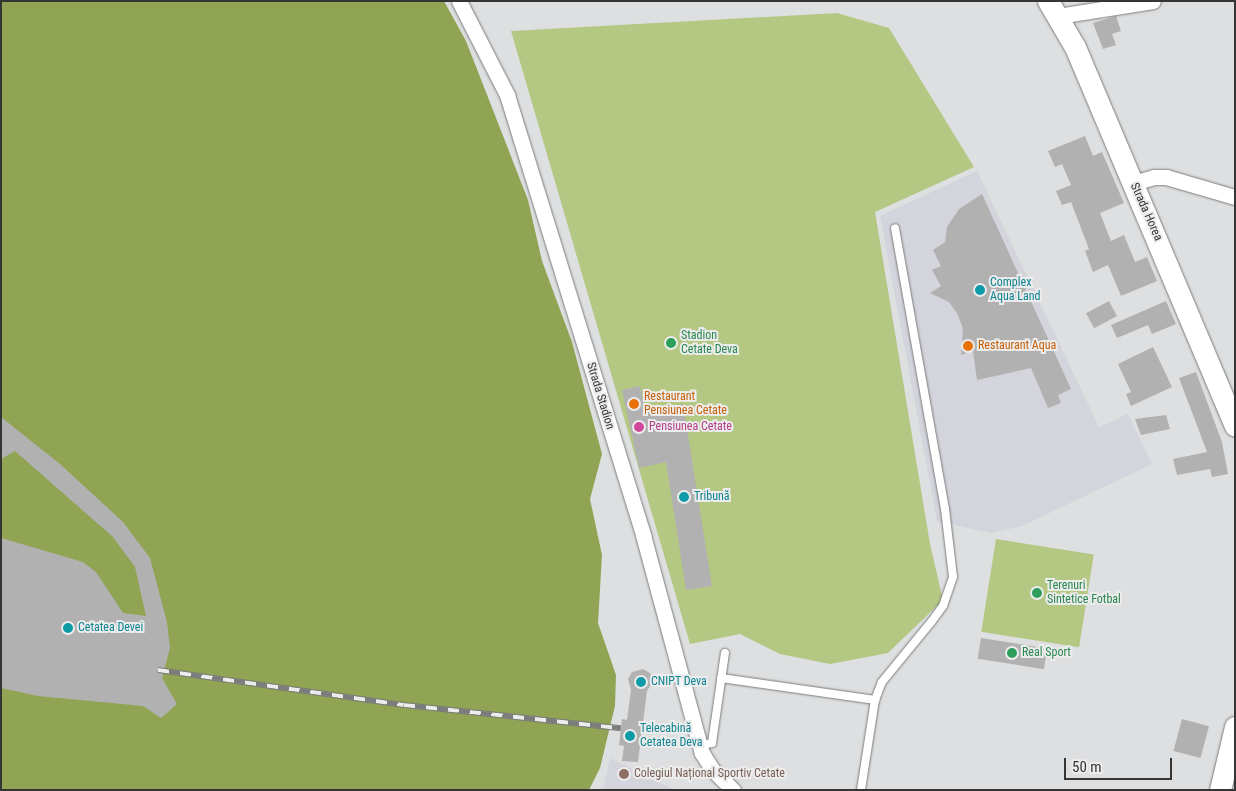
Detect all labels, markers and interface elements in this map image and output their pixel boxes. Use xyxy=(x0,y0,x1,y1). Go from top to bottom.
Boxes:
street label: Strada Horea xyxy=(1127,181,1165,243)
place label: Complex Aqua Land xyxy=(990,276,1040,304)
marker: Complex Aqua Land xyxy=(974,284,986,296)
place label: Stadion Cetate Deva xyxy=(681,329,738,357)
marker: Stadion Cetate Deva xyxy=(665,337,677,349)
place label: Restaurant Aqua xyxy=(978,339,1056,353)
marker: Restaurant Aqua xyxy=(962,340,974,352)
street label: Strada Stadion xyxy=(583,361,617,431)
place label: Restaurant Pensiunea Cetate xyxy=(644,390,727,418)
marker: Restaurant Pensiunea Cetate xyxy=(628,398,640,410)
place label: Pensiunea Cetate xyxy=(649,420,732,434)
marker: Pensiunea Cetate xyxy=(633,421,645,433)
place label: Tribună xyxy=(694,490,729,504)
marker: Tribună xyxy=(678,491,690,503)
place label: Terenuri Sintetice Fotbal xyxy=(1047,579,1121,607)
marker: Terenuri Sintetice Fotbal xyxy=(1031,587,1043,599)
place label: Cetatea Devei xyxy=(78,621,143,635)
marker: Cetatea Devei xyxy=(62,622,74,634)
place label: Real Sport xyxy=(1022,646,1071,660)
marker: Real Sport xyxy=(1006,647,1018,659)
place label: CNIPT Deva xyxy=(651,675,707,689)
marker: CNIPT Deva xyxy=(635,676,647,688)
place label: Telecabină Cetatea Deva xyxy=(640,722,703,750)
marker: Telecabină Cetatea Deva xyxy=(624,730,636,742)
scale bar xyxy=(1066,748,1174,780)
text: 50 m xyxy=(1072,758,1102,776)
place label: Colegiul Național Sportiv Cetate xyxy=(634,767,785,781)
marker: Colegiul Național Sportiv Cetate xyxy=(618,768,630,780)

